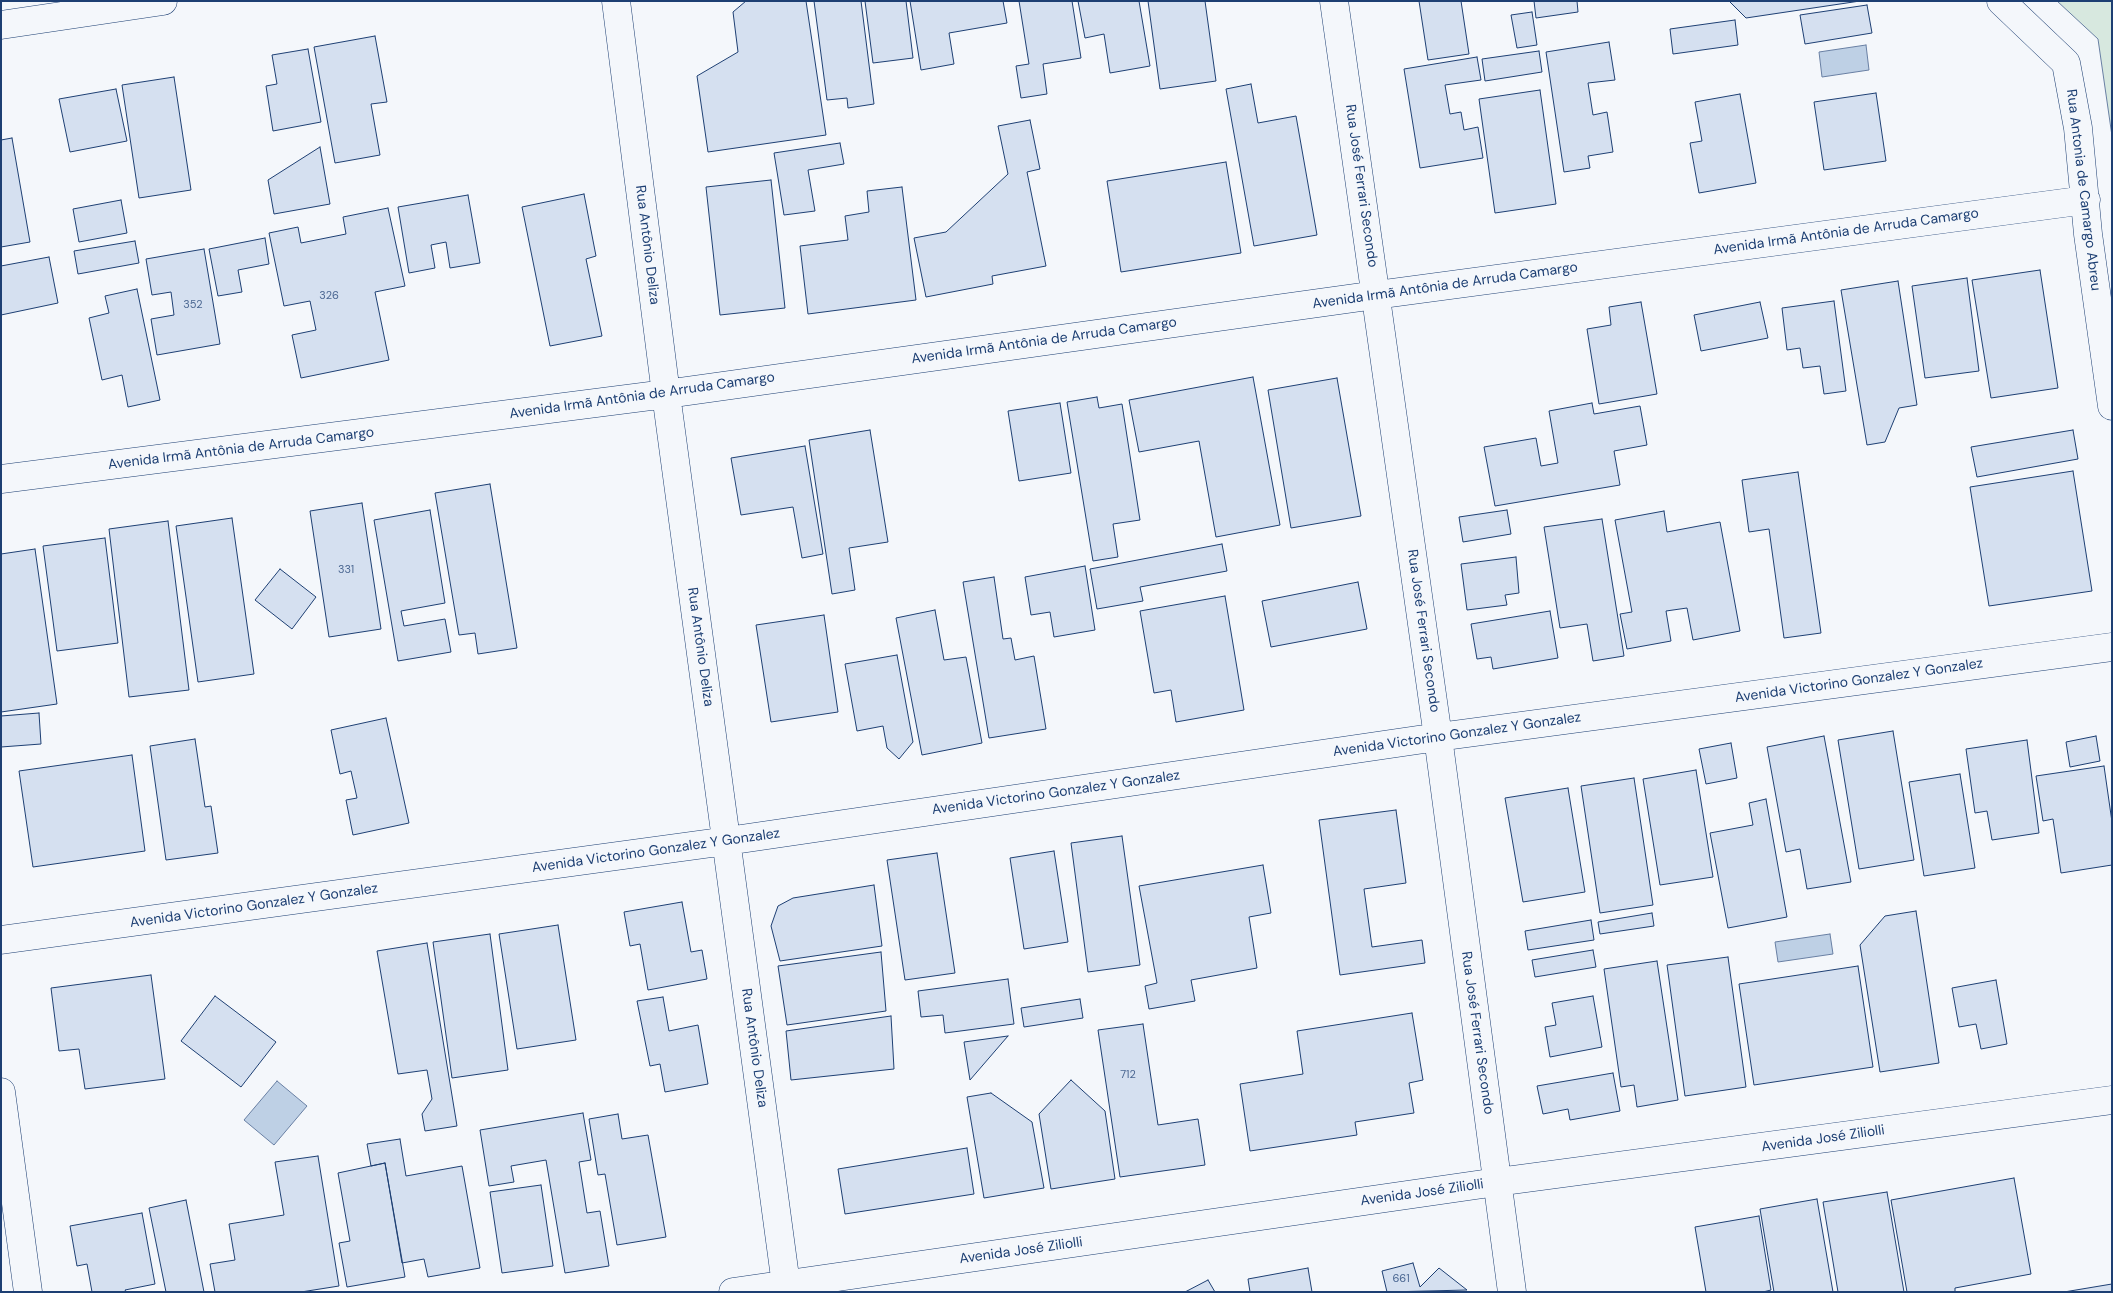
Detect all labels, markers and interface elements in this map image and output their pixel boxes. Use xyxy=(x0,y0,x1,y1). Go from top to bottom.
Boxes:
street label: Rua Antonia de Camargo Abreu xyxy=(2062,88,2104,292)
street label: Rua José Ferrari Secondo xyxy=(1341,103,1381,269)
street label: Rua Antônio Deliza xyxy=(631,184,663,306)
street label: Avenida Irmã Antônia de Arruda Camargo xyxy=(1712,205,1980,259)
street label: Avenida Irmã Antônia de Arruda Camargo xyxy=(1311,259,1579,313)
house number: 326 xyxy=(319,289,339,303)
house number: 352 xyxy=(183,298,203,312)
street label: Avenida Irmã Antônia de Arruda Camargo xyxy=(910,314,1178,368)
street label: Avenida Irmã Antônia de Arruda Camargo xyxy=(508,369,776,423)
street label: Avenida Irmã Antônia de Arruda Camargo xyxy=(107,424,375,474)
street label: Rua José Ferrari Secondo xyxy=(1403,548,1443,714)
house number: 331 xyxy=(338,563,354,577)
street label: Rua Antônio Deliza xyxy=(683,586,717,708)
street label: Avenida Victorino Gonzalez Y Gonzalez xyxy=(1734,655,1984,707)
street label: Avenida Victorino Gonzalez Y Gonzalez xyxy=(1332,709,1582,761)
street label: Avenida Victorino Gonzalez Y Gonzalez xyxy=(931,767,1181,819)
street label: Avenida Victorino Gonzalez Y Gonzalez xyxy=(531,825,781,877)
street label: Avenida Victorino Gonzalez Y Gonzalez xyxy=(129,880,379,932)
street label: Rua José Ferrari Secondo xyxy=(1457,950,1497,1116)
street label: Rua Antônio Deliza xyxy=(737,987,771,1109)
house number: 712 xyxy=(1120,1068,1136,1082)
street label: Avenida José Ziliolli xyxy=(1760,1122,1886,1156)
street label: Avenida José Ziliolli xyxy=(1359,1176,1485,1210)
street label: Avenida José Ziliolli xyxy=(958,1234,1084,1268)
house number: 661 xyxy=(1392,1272,1410,1286)

